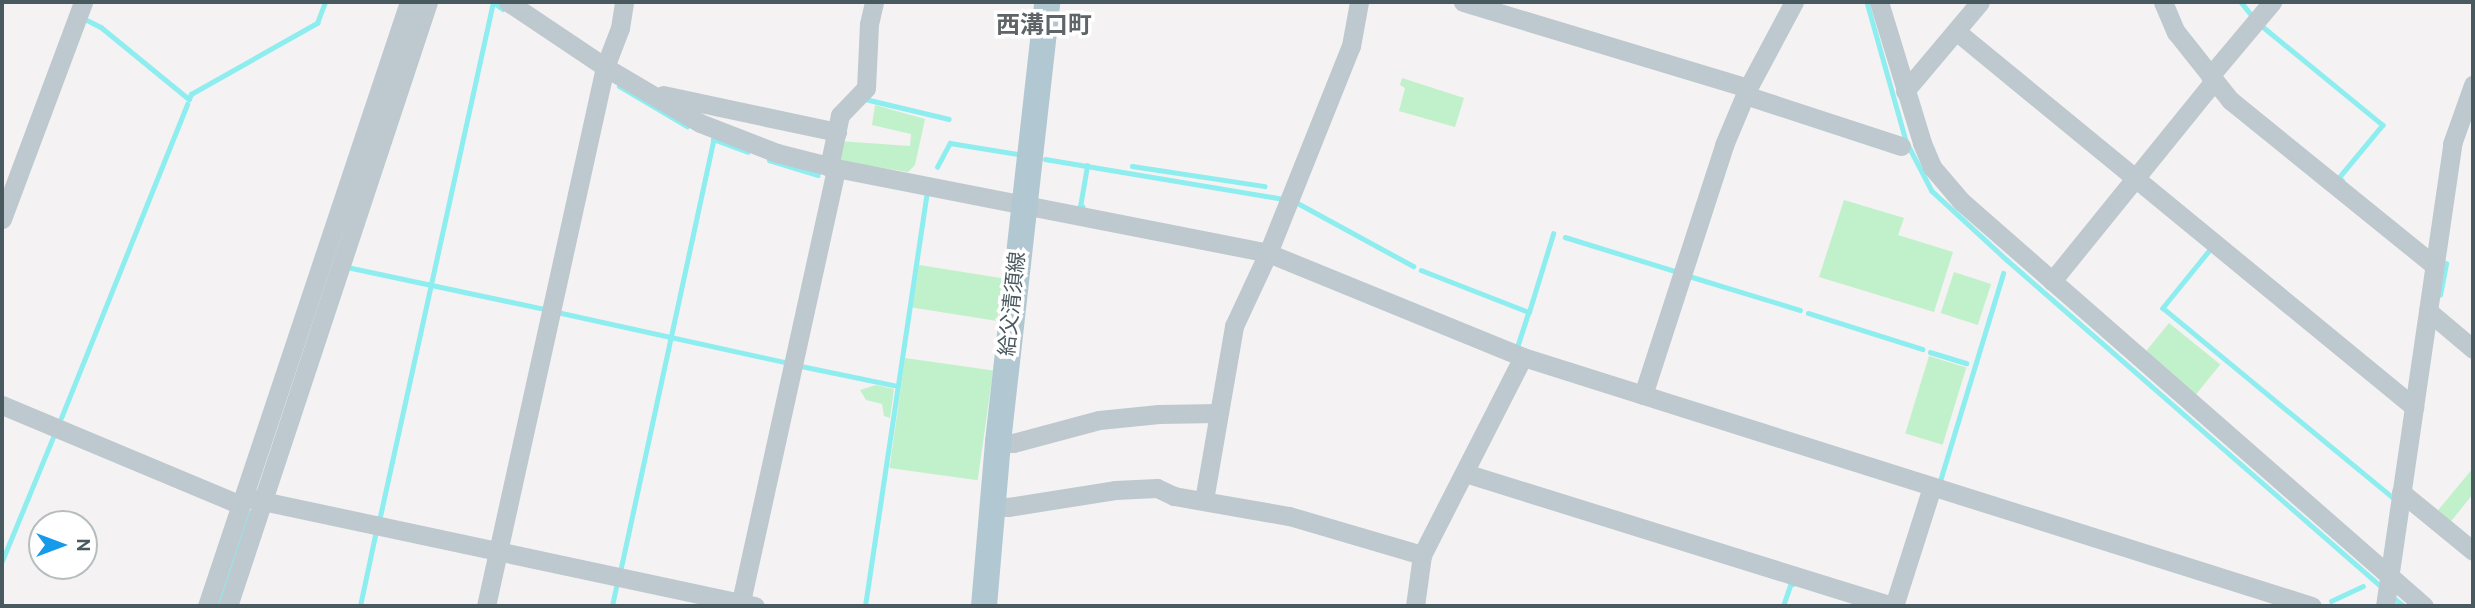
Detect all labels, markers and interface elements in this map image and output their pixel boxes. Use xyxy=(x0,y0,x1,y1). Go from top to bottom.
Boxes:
district label: 西溝口町 xyxy=(996,14,1092,42)
street label: 給父清須線 xyxy=(996,250,1032,358)
north arrow xyxy=(28,510,98,580)
text: N xyxy=(70,538,94,552)

